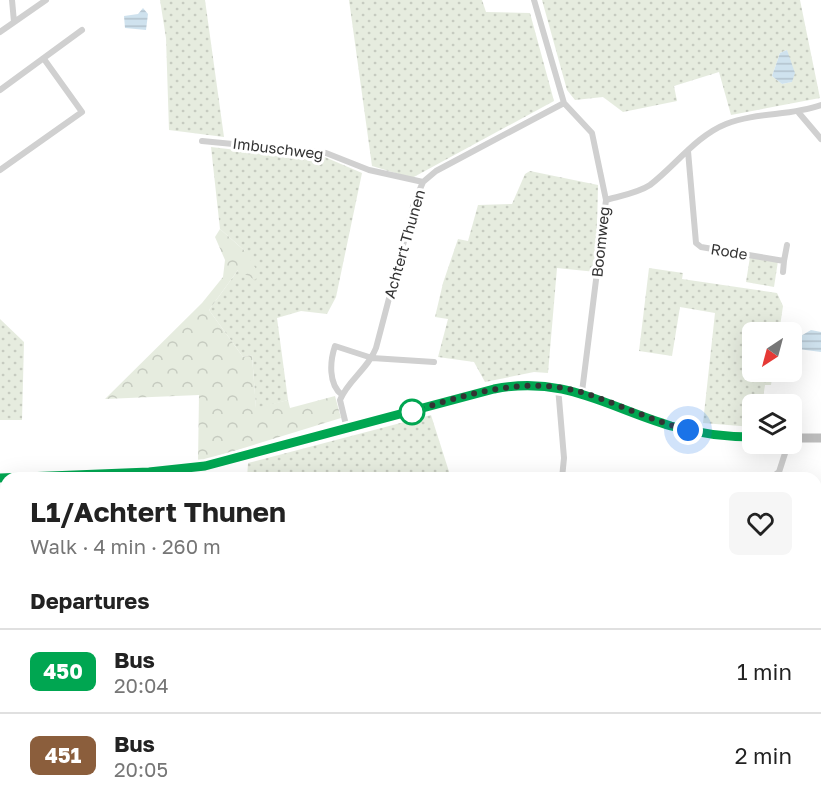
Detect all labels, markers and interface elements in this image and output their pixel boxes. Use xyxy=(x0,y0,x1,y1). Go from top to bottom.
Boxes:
street label: Imbuschweg xyxy=(232,134,325,163)
street label: Achtert Thunen xyxy=(380,187,428,300)
street label: Boomweg xyxy=(587,206,613,278)
street label: Rode xyxy=(709,239,749,263)
north arrow xyxy=(742,322,802,382)
map controls xyxy=(742,322,802,454)
button: layers xyxy=(742,394,802,454)
unlabelled marker xyxy=(399,399,425,425)
your location xyxy=(673,415,703,445)
button: heart xyxy=(729,492,792,555)
text: L1/Achtert Thunen xyxy=(30,495,286,528)
text: Walk · 4 min · 260 m xyxy=(30,534,221,558)
text: Departures xyxy=(30,587,149,614)
text: Bus xyxy=(114,646,155,673)
text: 450 xyxy=(43,658,83,684)
text: 1 min xyxy=(737,658,792,685)
text: 20:04 xyxy=(114,673,169,697)
text: Bus xyxy=(114,730,155,757)
text: 451 xyxy=(45,742,81,768)
text: 2 min xyxy=(735,742,792,769)
text: 20:05 xyxy=(114,757,168,781)

